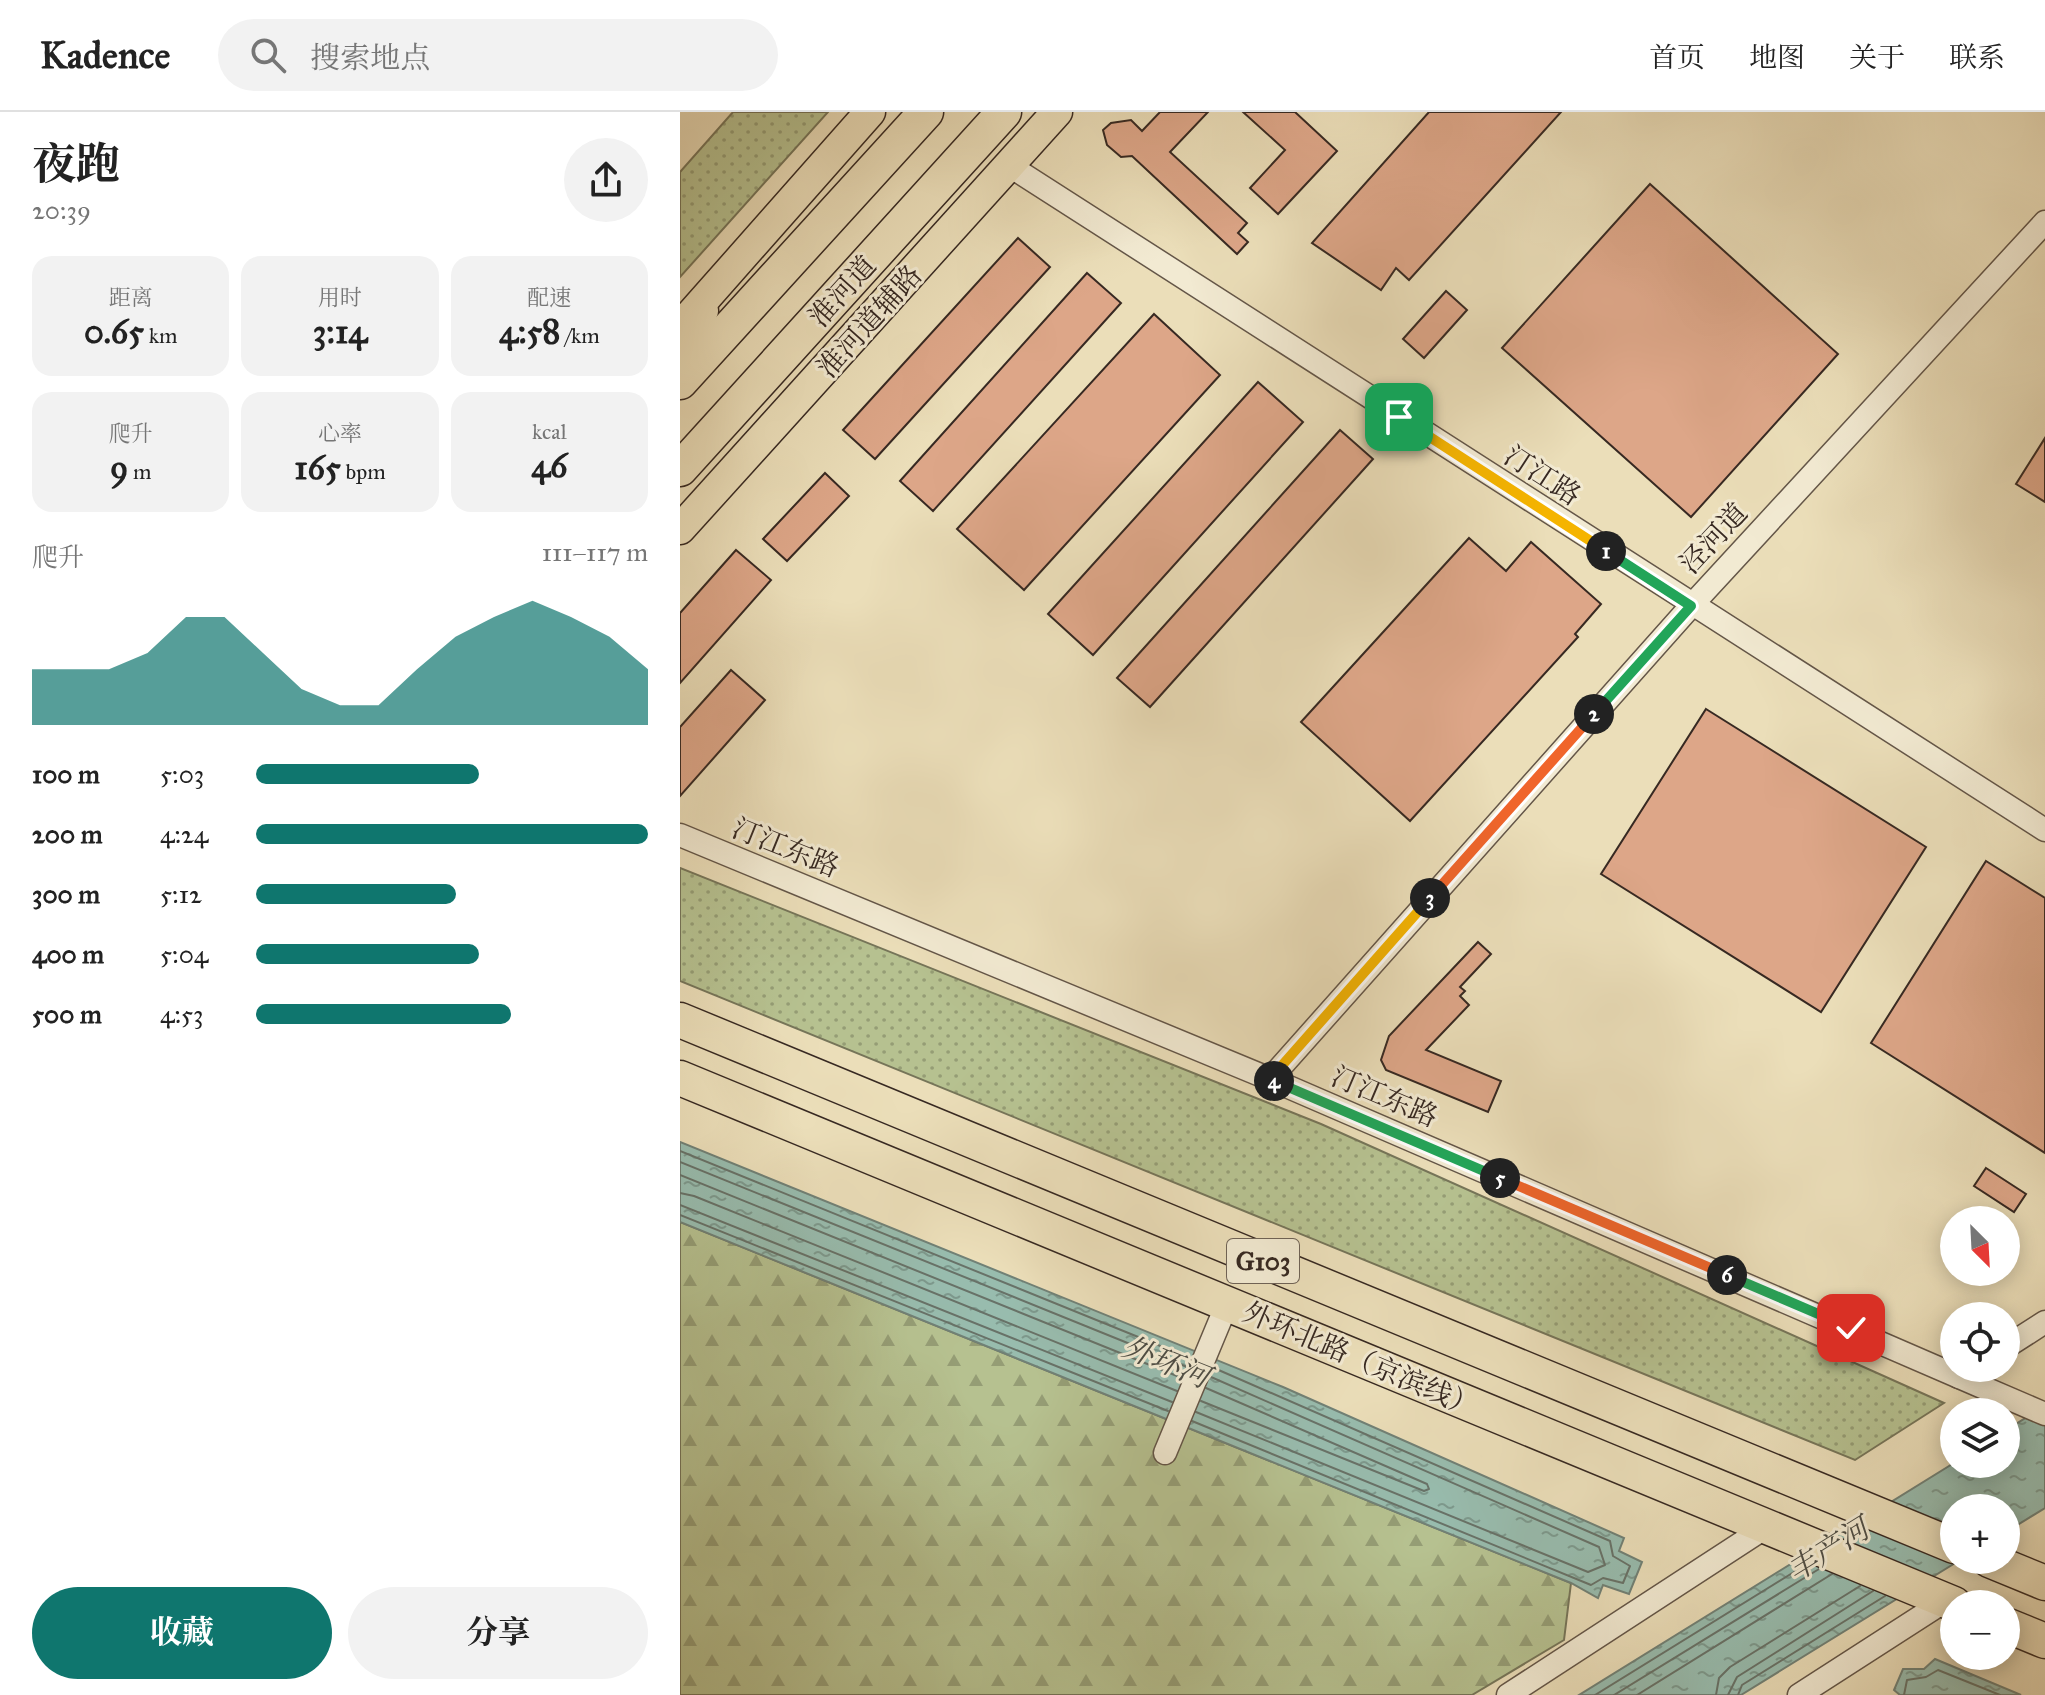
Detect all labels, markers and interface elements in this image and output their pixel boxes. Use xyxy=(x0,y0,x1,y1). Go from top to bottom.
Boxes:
search box xyxy=(218,19,778,91)
text: Kadence xyxy=(40,32,170,78)
icon: search xyxy=(246,33,290,77)
text: 搜索地点 xyxy=(310,40,430,76)
text: 首页 xyxy=(1649,40,1705,75)
text: 地图 xyxy=(1749,40,1805,75)
text: 关于 xyxy=(1849,40,1905,75)
text: 联系 xyxy=(1949,40,2005,75)
text: 夜跑 xyxy=(32,137,120,191)
button: share xyxy=(564,138,648,222)
text: 20:39 xyxy=(32,194,91,226)
street label: 淮河道 xyxy=(801,248,883,334)
street label: 淮河道辅路 xyxy=(810,258,929,385)
text: 距离 xyxy=(109,284,153,311)
text: 用时 xyxy=(318,284,362,311)
text: 配速 xyxy=(527,284,571,311)
text: 0.65 xyxy=(84,311,144,352)
text: 3:14 xyxy=(313,311,367,352)
text: 4:58 xyxy=(499,311,560,352)
text: km xyxy=(144,322,177,349)
text: /km xyxy=(560,322,600,349)
pin xyxy=(1365,383,1433,451)
icon: arrive xyxy=(1377,395,1421,439)
text: kcal xyxy=(532,418,567,445)
text: 爬升 xyxy=(109,420,153,447)
text: 心率 xyxy=(318,420,362,447)
street label: 汀江路 xyxy=(1498,438,1587,513)
text: 46 xyxy=(531,445,568,486)
text: 9 xyxy=(110,447,128,488)
text: 165 xyxy=(294,447,341,488)
text: m xyxy=(128,458,151,485)
text: bpm xyxy=(341,458,386,485)
street label: 泾河道 xyxy=(1672,496,1755,581)
pin: 1 xyxy=(1586,531,1626,571)
text: 111–117 m xyxy=(542,536,648,568)
text: 1 xyxy=(1602,537,1610,564)
text: 爬升 xyxy=(32,541,84,573)
pin: 2 xyxy=(1574,694,1614,734)
text: 2 xyxy=(1589,700,1599,727)
text: 100 m xyxy=(32,758,100,790)
text: 5:03 xyxy=(160,758,204,790)
street label: 汀江东路 xyxy=(727,810,844,885)
text: 200 m xyxy=(32,818,103,850)
text: 4:24 xyxy=(160,818,208,850)
text: 300 m xyxy=(32,878,100,910)
text: 5:12 xyxy=(160,878,202,910)
pin: 3 xyxy=(1410,878,1450,918)
text: 3 xyxy=(1426,884,1434,911)
text: 400 m xyxy=(32,938,104,970)
text: 5:04 xyxy=(160,938,208,970)
text: 500 m xyxy=(32,998,102,1030)
text: 4:53 xyxy=(160,998,204,1030)
street label: 汀江东路 xyxy=(1326,1058,1443,1134)
pin: 4 xyxy=(1254,1061,1294,1101)
text: 4 xyxy=(1268,1067,1280,1094)
pin: 5 xyxy=(1480,1158,1520,1198)
text: 5 xyxy=(1495,1164,1505,1191)
north arrow xyxy=(1940,1206,2020,1286)
map controls xyxy=(1940,1206,2020,1670)
road number: G103 xyxy=(1227,1239,1299,1283)
pin: 6 xyxy=(1707,1255,1747,1295)
text: 6 xyxy=(1721,1261,1733,1288)
street label: 外环北路（京滨线） xyxy=(1238,1294,1484,1425)
pin xyxy=(1817,1294,1885,1362)
button: locate xyxy=(1940,1302,2020,1382)
icon: check xyxy=(1829,1306,1873,1350)
water label: 外环河 xyxy=(1118,1328,1219,1397)
button: layers xyxy=(1940,1398,2020,1478)
button: + xyxy=(1940,1494,2020,1574)
water label: 丰产河 xyxy=(1780,1508,1880,1589)
button: 收藏 xyxy=(32,1587,332,1679)
button: 分享 xyxy=(348,1587,648,1679)
button: − xyxy=(1940,1590,2020,1670)

